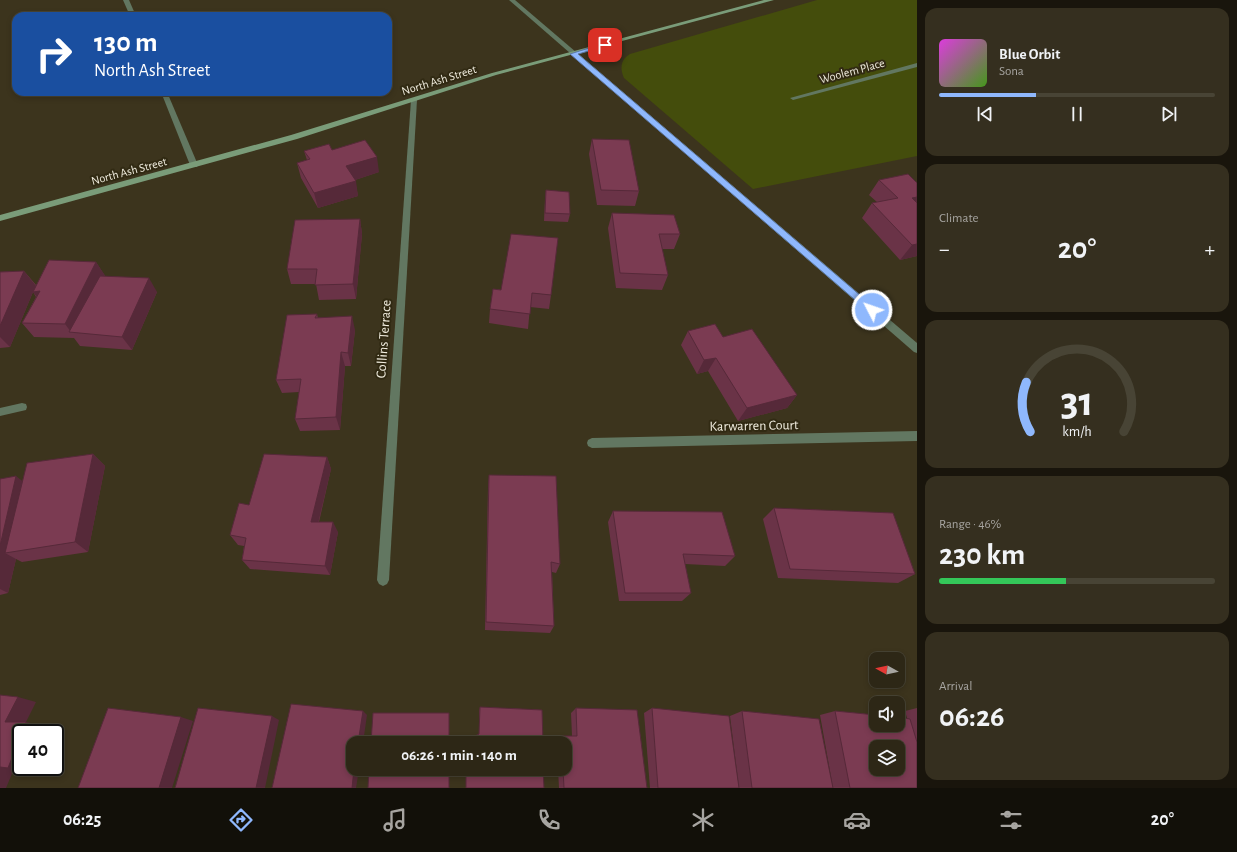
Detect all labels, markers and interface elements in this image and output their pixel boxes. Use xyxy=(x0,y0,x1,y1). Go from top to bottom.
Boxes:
icon: right xyxy=(28,28,80,80)
pin xyxy=(588,28,622,62)
text: 130 m xyxy=(94,29,158,57)
icon: arrive xyxy=(594,34,616,56)
text: Blue Orbit xyxy=(999,47,1060,62)
street label: Woolem Place xyxy=(818,57,886,85)
text: North Ash Street xyxy=(94,62,210,80)
street label: North Ash Street xyxy=(400,63,478,97)
text: Sona xyxy=(999,65,1024,78)
icon: previous xyxy=(974,103,996,125)
icon: pause xyxy=(1066,103,1088,125)
icon: next xyxy=(1158,103,1180,125)
street label: North Ash Street xyxy=(90,155,168,187)
text: Climate xyxy=(939,212,978,225)
text: 20° xyxy=(1058,234,1096,264)
text: − xyxy=(939,238,950,260)
text: + xyxy=(1204,238,1215,260)
position arrow xyxy=(851,289,893,331)
street label: Collins Terrace xyxy=(374,299,394,379)
text: 31 xyxy=(1061,382,1093,423)
street label: Karwarren Court xyxy=(709,418,799,434)
text: km/h xyxy=(1062,425,1092,439)
text: Range · 46% xyxy=(939,518,1001,531)
text: 230 km xyxy=(939,540,1025,570)
north arrow xyxy=(869,652,905,688)
map controls xyxy=(869,652,905,776)
text: Arrival xyxy=(939,680,972,693)
button: sound xyxy=(869,696,905,732)
text: 06:26 xyxy=(939,702,1005,732)
speed limit sign: 40 xyxy=(12,724,64,776)
button: layers xyxy=(869,740,905,776)
text: 06:26 · 1 min · 140 m xyxy=(401,748,517,763)
icon: directions xyxy=(227,806,255,834)
icon: music xyxy=(381,806,409,834)
icon: phone xyxy=(535,806,563,834)
icon: climate xyxy=(689,806,717,834)
icon: car xyxy=(843,806,871,834)
icon: filters xyxy=(997,806,1025,834)
text: 06:25 xyxy=(63,811,101,829)
text: 20° xyxy=(1151,811,1174,829)

